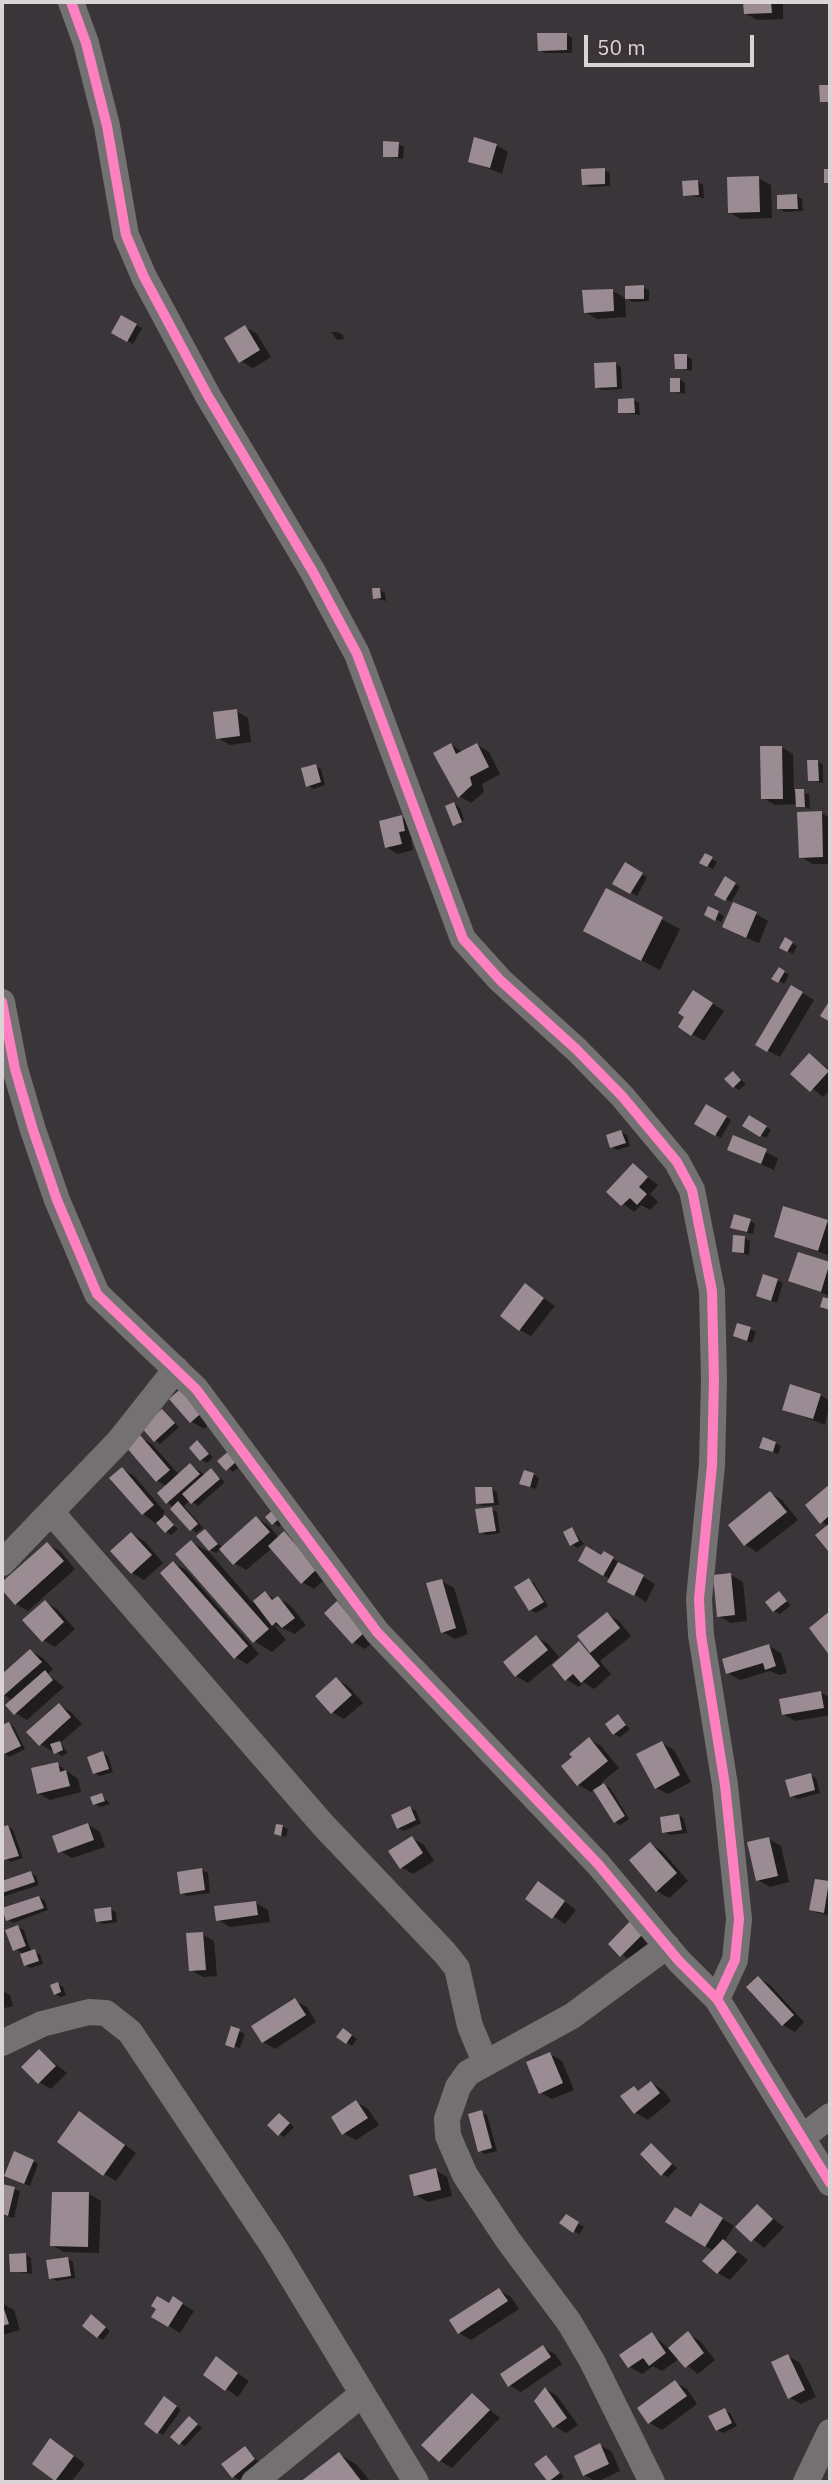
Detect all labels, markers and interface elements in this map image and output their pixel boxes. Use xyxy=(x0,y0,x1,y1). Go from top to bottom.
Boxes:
scale bar xyxy=(587,21,757,65)
text: 50 m xyxy=(597,33,646,61)

